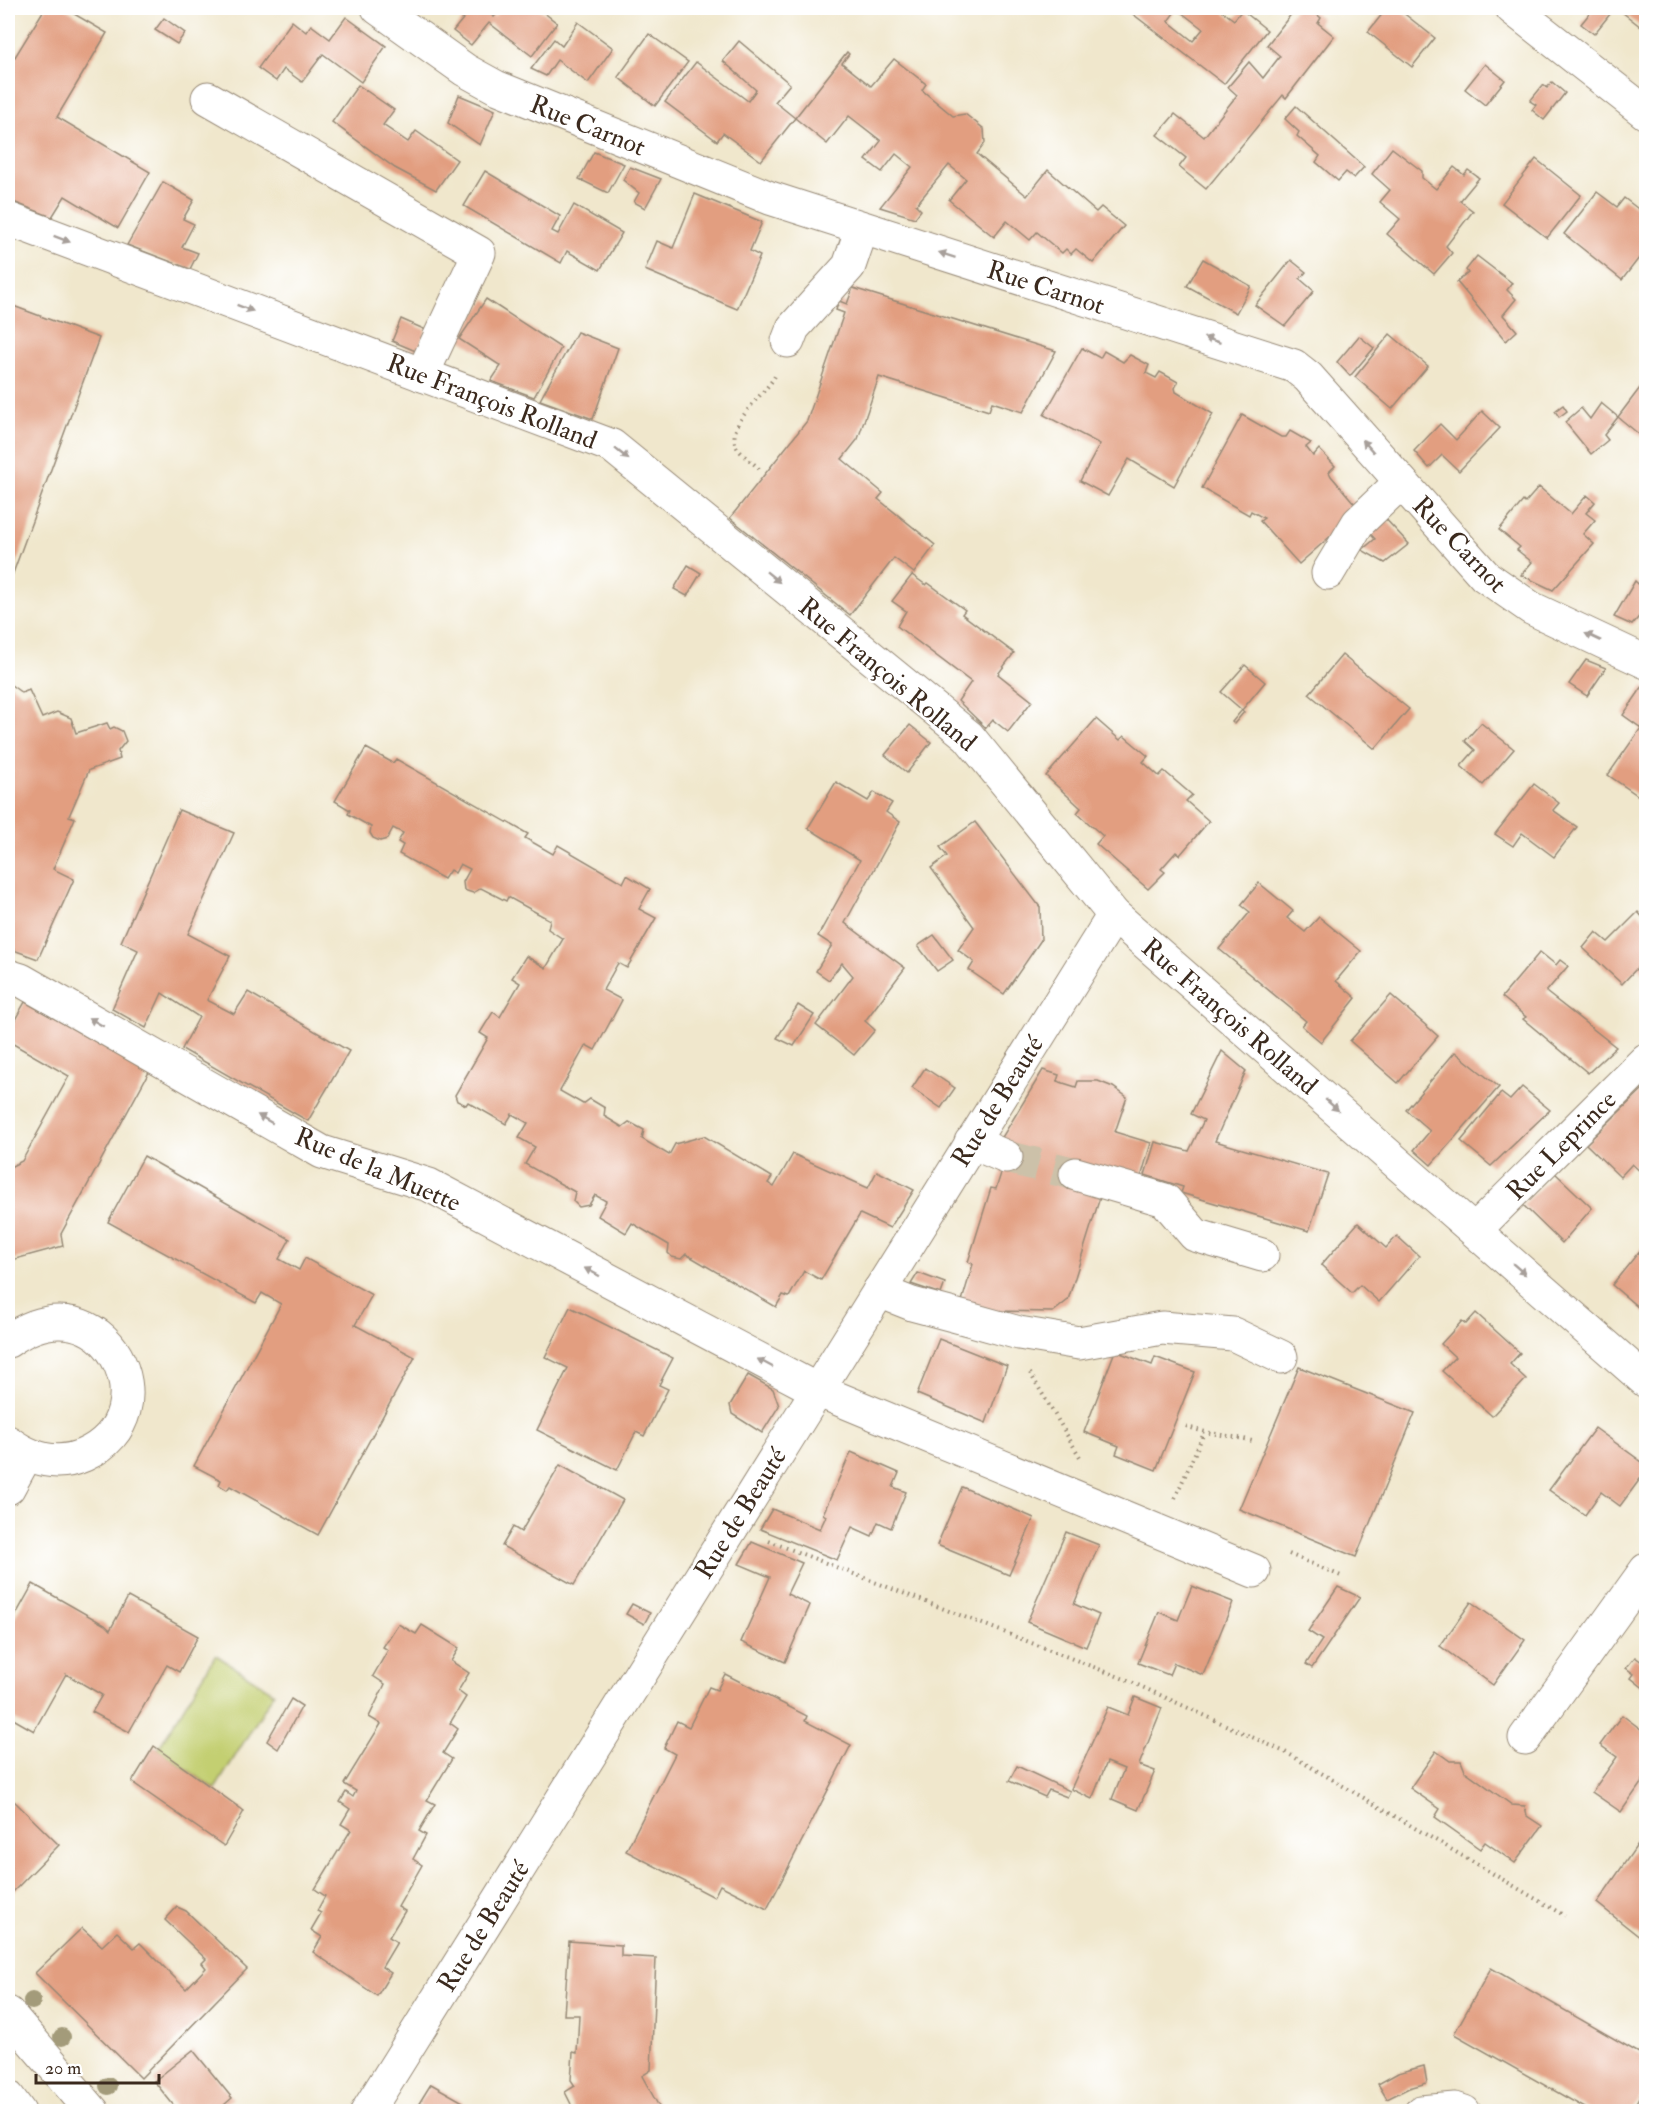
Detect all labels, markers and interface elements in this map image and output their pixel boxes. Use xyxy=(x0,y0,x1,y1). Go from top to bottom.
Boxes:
street label: Rue Carnot xyxy=(525,88,650,164)
one-way arrow xyxy=(53,235,71,245)
one-way arrow xyxy=(938,250,956,259)
street label: Rue Carnot xyxy=(983,254,1109,322)
one-way arrow xyxy=(236,304,254,314)
one-way arrow xyxy=(1203,335,1221,344)
street label: Rue François Rolland xyxy=(382,347,601,457)
one-way arrow xyxy=(1362,439,1375,454)
one-way arrow xyxy=(614,447,629,460)
street label: Rue Carnot xyxy=(1405,490,1513,600)
one-way arrow xyxy=(765,571,781,584)
street label: Rue François Rolland xyxy=(792,591,983,759)
one-way arrow xyxy=(1585,633,1602,642)
street label: Rue François Rolland xyxy=(1135,932,1324,1102)
one-way arrow xyxy=(87,1017,104,1027)
street label: Rue de Beauté xyxy=(945,1030,1051,1173)
street label: Rue Leprince xyxy=(1500,1084,1624,1208)
one-way arrow xyxy=(1324,1098,1339,1111)
one-way arrow xyxy=(256,1114,273,1124)
street label: Rue de la Muette xyxy=(290,1121,465,1219)
one-way arrow xyxy=(1512,1262,1527,1276)
one-way arrow xyxy=(584,1267,601,1277)
one-way arrow xyxy=(756,1358,773,1368)
street label: Rue de Beauté xyxy=(688,1442,794,1585)
street label: Rue de Beauté xyxy=(431,1855,537,1998)
scale bar xyxy=(36,2047,159,2085)
text: 20 m xyxy=(45,2057,81,2080)

